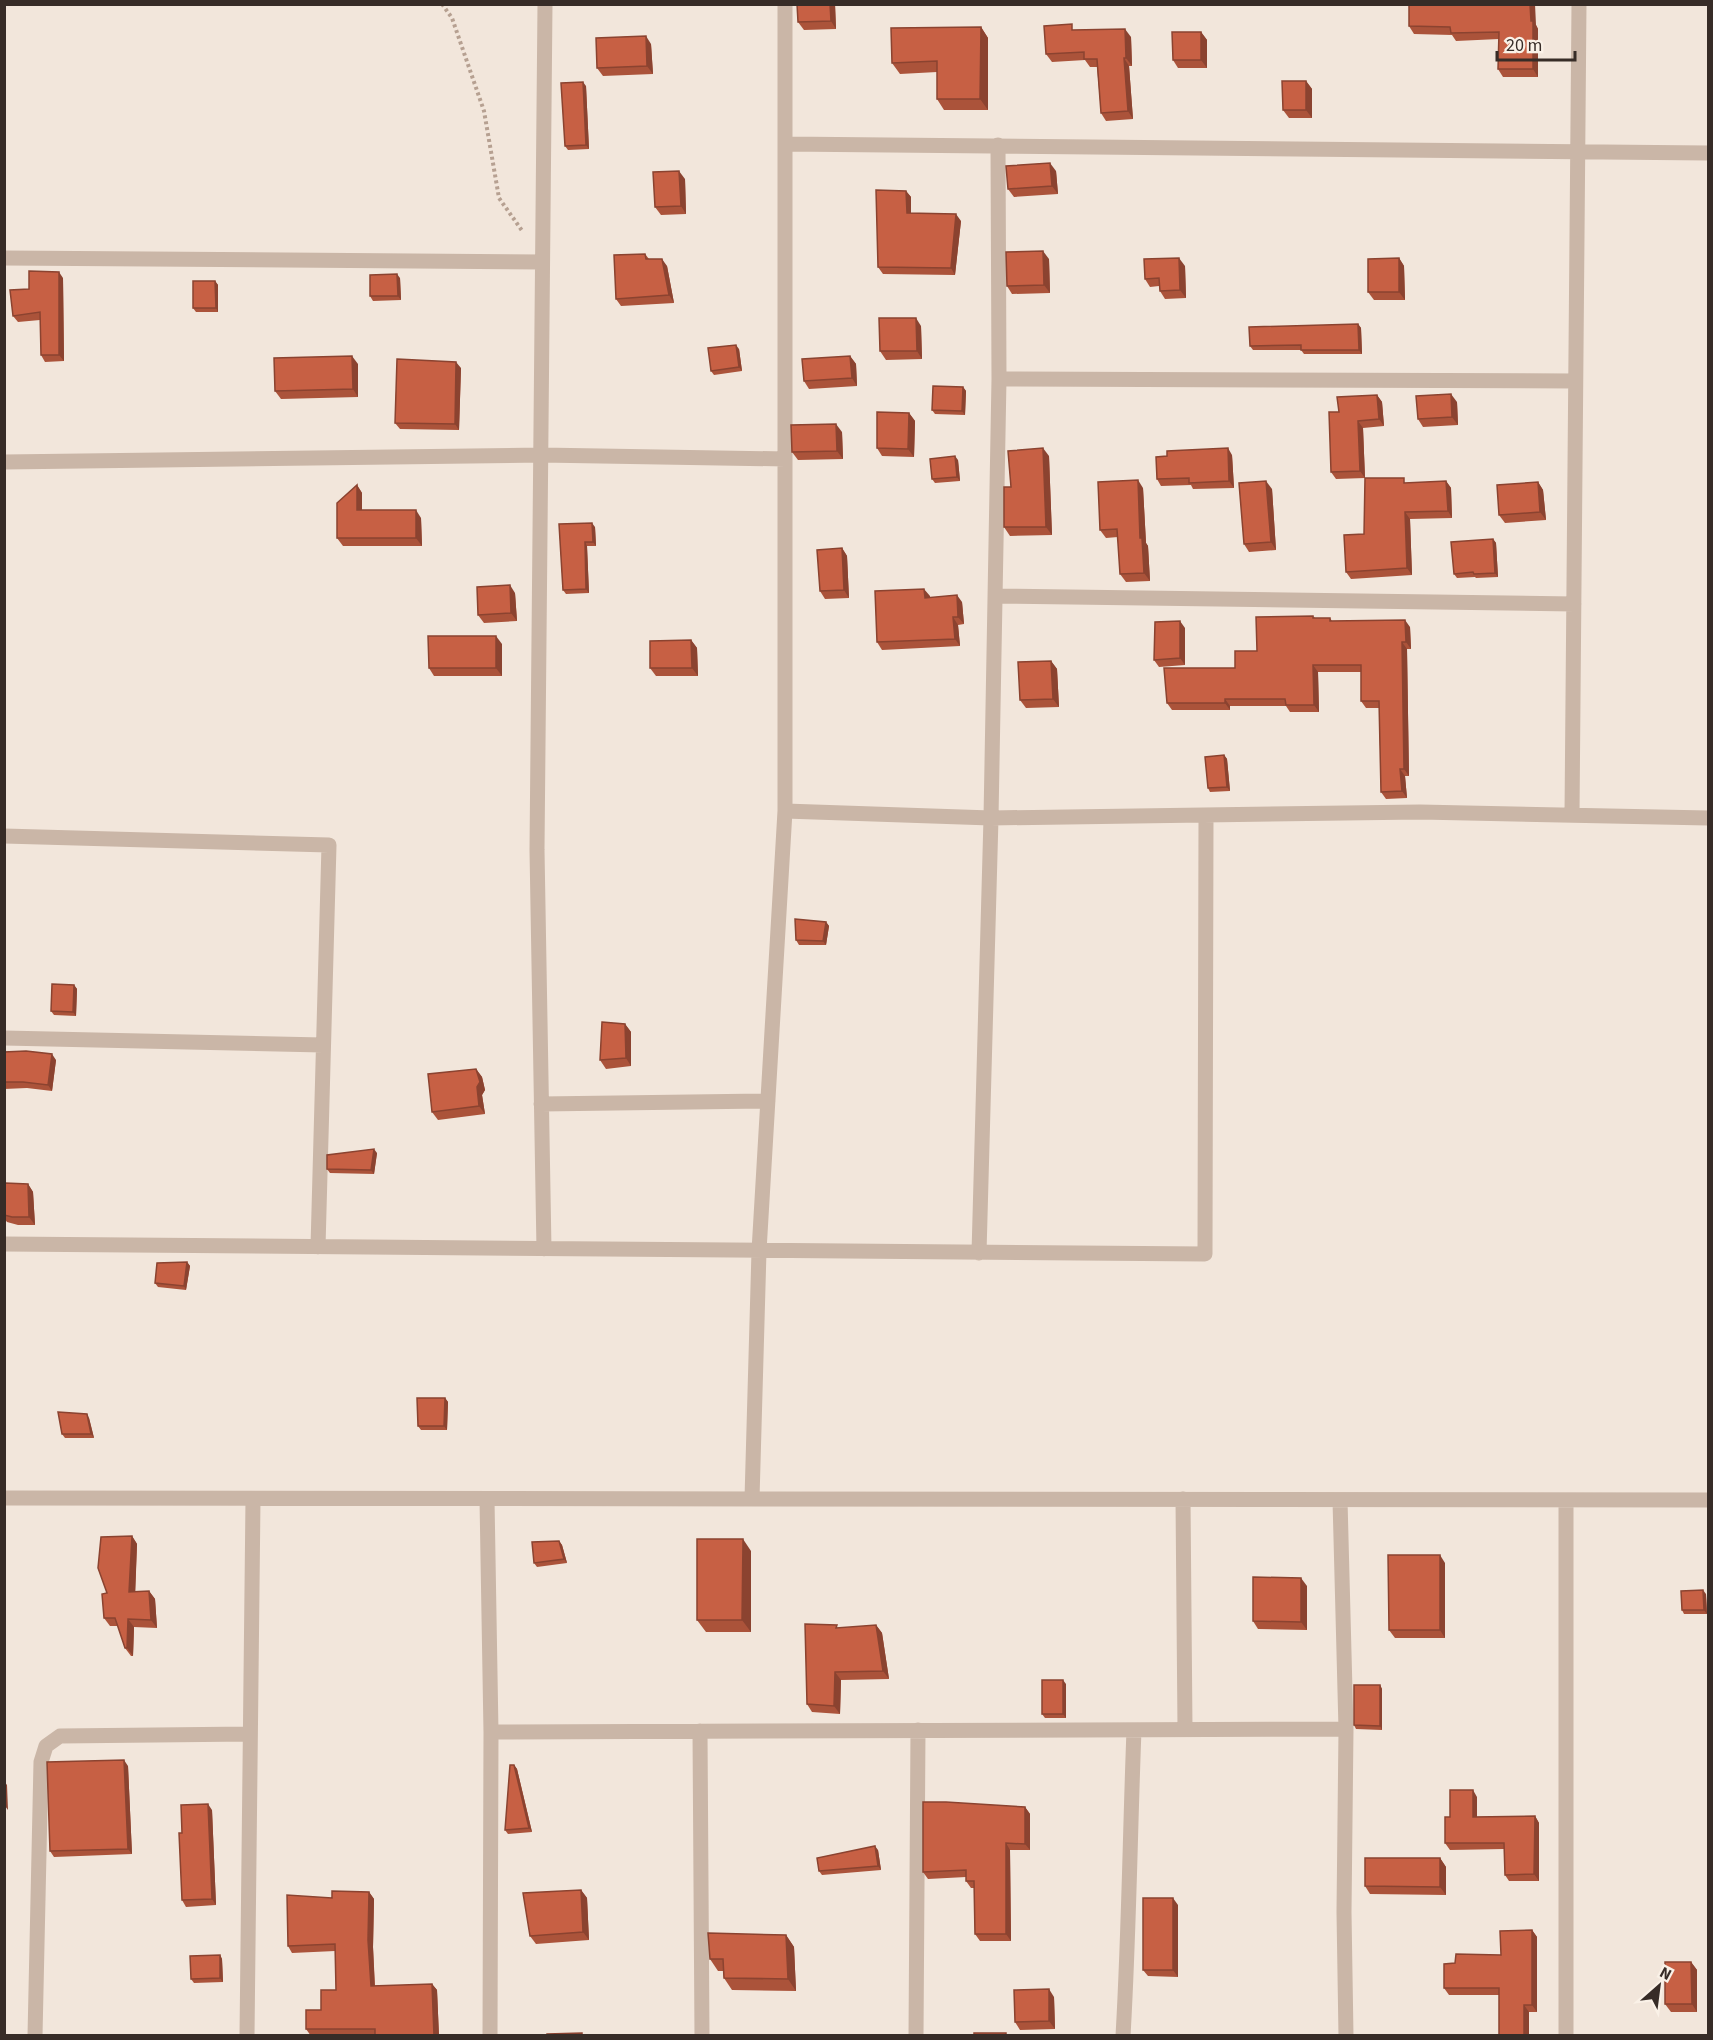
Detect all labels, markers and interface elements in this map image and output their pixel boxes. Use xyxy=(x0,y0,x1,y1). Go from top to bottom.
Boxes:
scale bar xyxy=(1497,24,1575,62)
text: 20 m xyxy=(1506,33,1542,58)
north arrow xyxy=(1629,1956,1689,2016)
text: N xyxy=(1656,1961,1675,1986)

